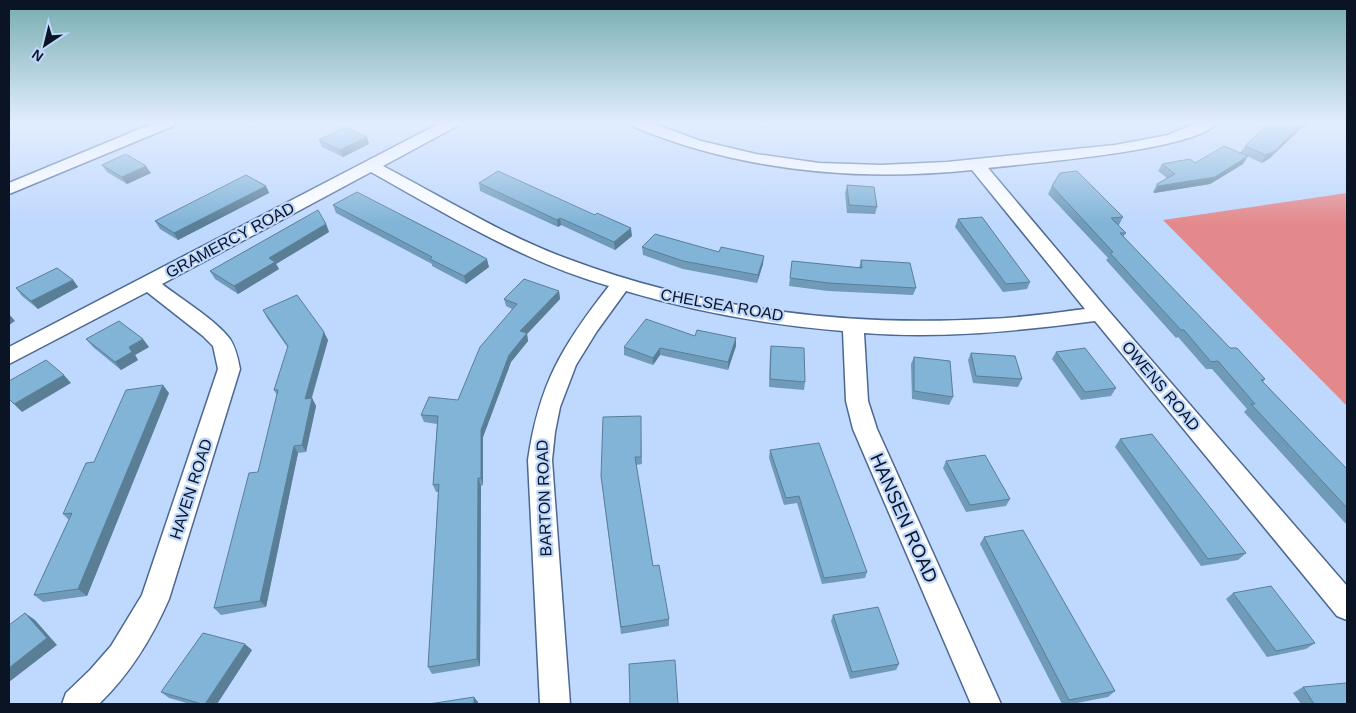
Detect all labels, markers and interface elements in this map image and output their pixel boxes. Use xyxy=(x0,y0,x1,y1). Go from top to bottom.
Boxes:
north arrow xyxy=(20,20,70,70)
text: N xyxy=(29,46,46,65)
street label: GRAMERCY ROAD xyxy=(163,199,297,281)
street label: CHELSEA ROAD xyxy=(659,286,785,324)
street label: OWENS ROAD xyxy=(1119,338,1203,434)
street label: HAVEN ROAD xyxy=(167,437,215,541)
street label: BARTON ROAD xyxy=(533,439,555,557)
street label: HANSEN ROAD xyxy=(866,450,942,586)

